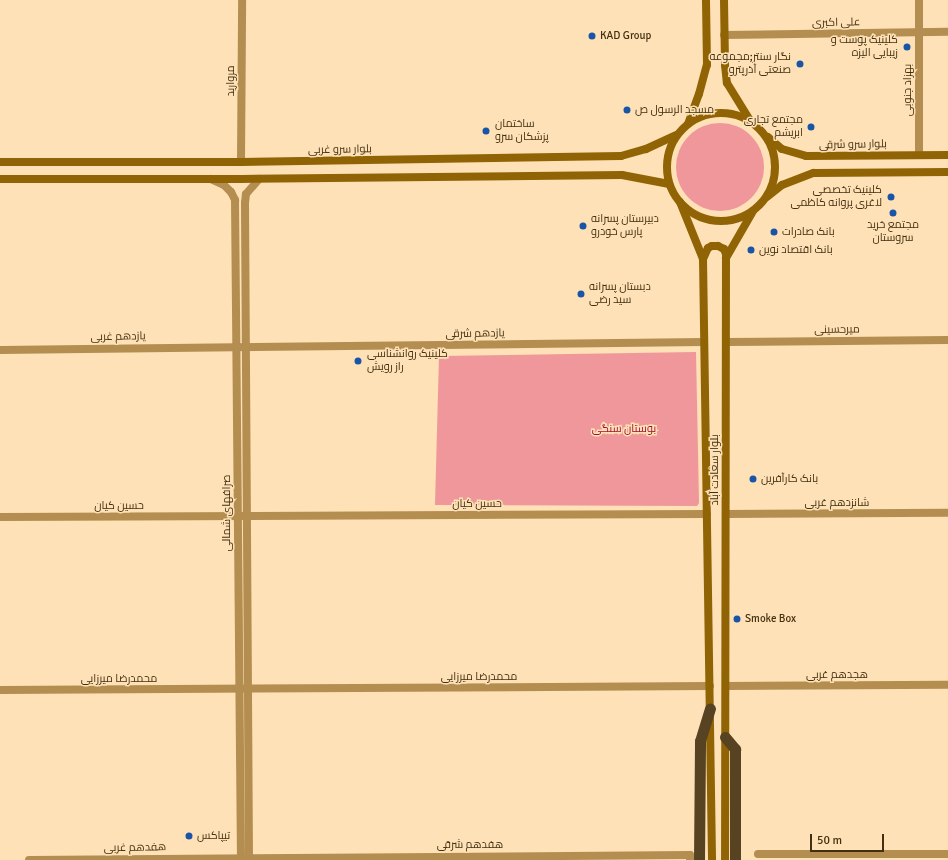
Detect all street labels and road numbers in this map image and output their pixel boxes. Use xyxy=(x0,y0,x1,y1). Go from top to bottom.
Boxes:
street label: علی اکبری xyxy=(812,16,860,30)
street label: بهزاد جنوبی xyxy=(901,64,915,116)
street label: مروارید xyxy=(224,65,238,97)
street label: بلوار سرو شرقی xyxy=(819,138,887,152)
street label: بلوار سرو غربی xyxy=(308,143,372,157)
street label: میرحسینی xyxy=(814,323,860,337)
street label: یازدهم شرقی xyxy=(445,327,505,341)
street label: یازدهم غربی xyxy=(90,330,146,344)
street label: بلوار سعادت آباد xyxy=(708,434,722,506)
street label: صرافهای شمالی xyxy=(220,475,234,551)
street label: شانزدهم غربی xyxy=(805,496,869,510)
street label: حسین کیان xyxy=(452,497,502,511)
street label: حسین کیان xyxy=(94,499,144,513)
street label: هجدهم غربی xyxy=(806,668,868,682)
street label: محمدرضا میرزایی xyxy=(441,670,517,684)
street label: محمدرضا میرزایی xyxy=(81,672,157,686)
street label: هفدهم شرقی xyxy=(437,838,503,852)
street label: هفدهم غربی xyxy=(104,841,166,855)

